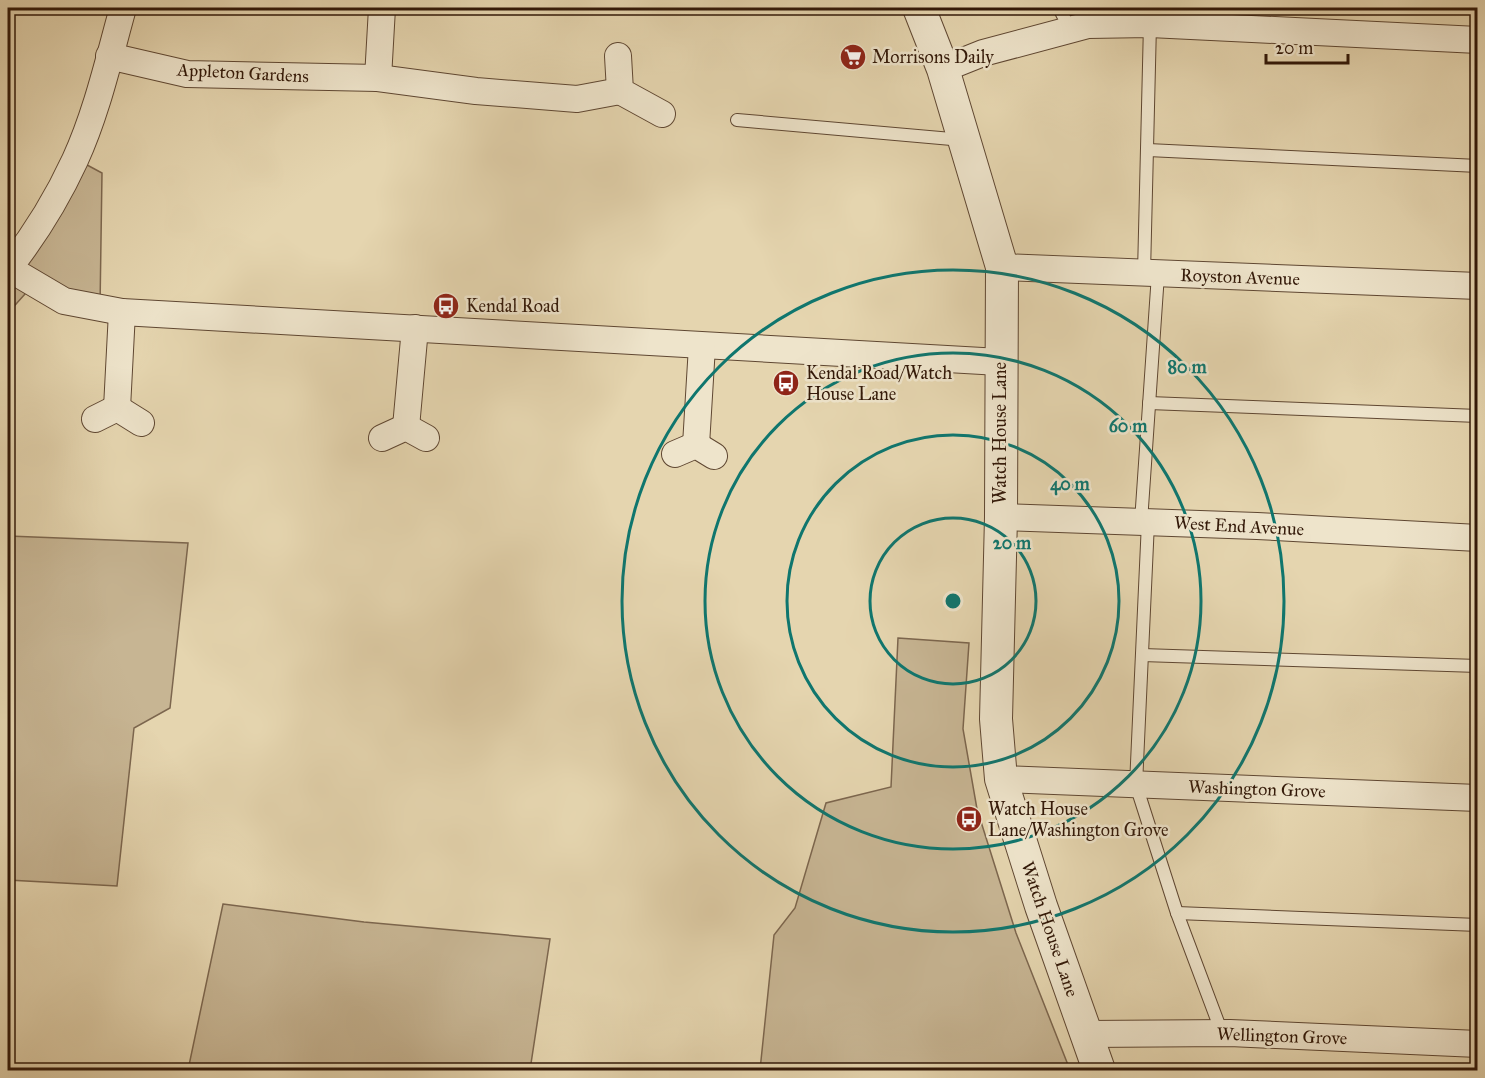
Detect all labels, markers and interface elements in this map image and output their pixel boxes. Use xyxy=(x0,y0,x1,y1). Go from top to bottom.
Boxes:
scale bar xyxy=(1266,27,1348,65)
text: 20 m xyxy=(1275,37,1313,59)
supermarket icon: Morrisons Daily xyxy=(838,42,868,72)
place label: Morrisons Daily xyxy=(872,46,994,68)
street label: Appleton Gardens xyxy=(176,59,309,87)
street label: Royston Avenue xyxy=(1180,264,1300,290)
bus stop icon: Kendal Road xyxy=(431,291,461,321)
place label: Kendal Road xyxy=(466,295,560,317)
text: 80 m xyxy=(1167,356,1207,378)
place label: Kendal Road/Watch House Lane xyxy=(806,362,952,405)
street label: Watch House Lane xyxy=(989,362,1011,504)
bus stop icon: Kendal Road/Watch House Lane xyxy=(771,368,801,398)
text: 60 m xyxy=(1109,415,1148,437)
text: 40 m xyxy=(1050,473,1091,496)
street label: West End Avenue xyxy=(1173,512,1305,540)
text: 20 m xyxy=(993,532,1032,554)
centre of rings xyxy=(943,591,963,611)
street label: Washington Grove xyxy=(1188,776,1326,803)
place label: Watch House Lane/Washington Grove xyxy=(988,798,1168,842)
bus stop icon: Watch House Lane/Washington Grove xyxy=(954,804,984,834)
street label: Watch House Lane xyxy=(1017,858,1083,1000)
street label: Wellington Grove xyxy=(1216,1023,1348,1050)

